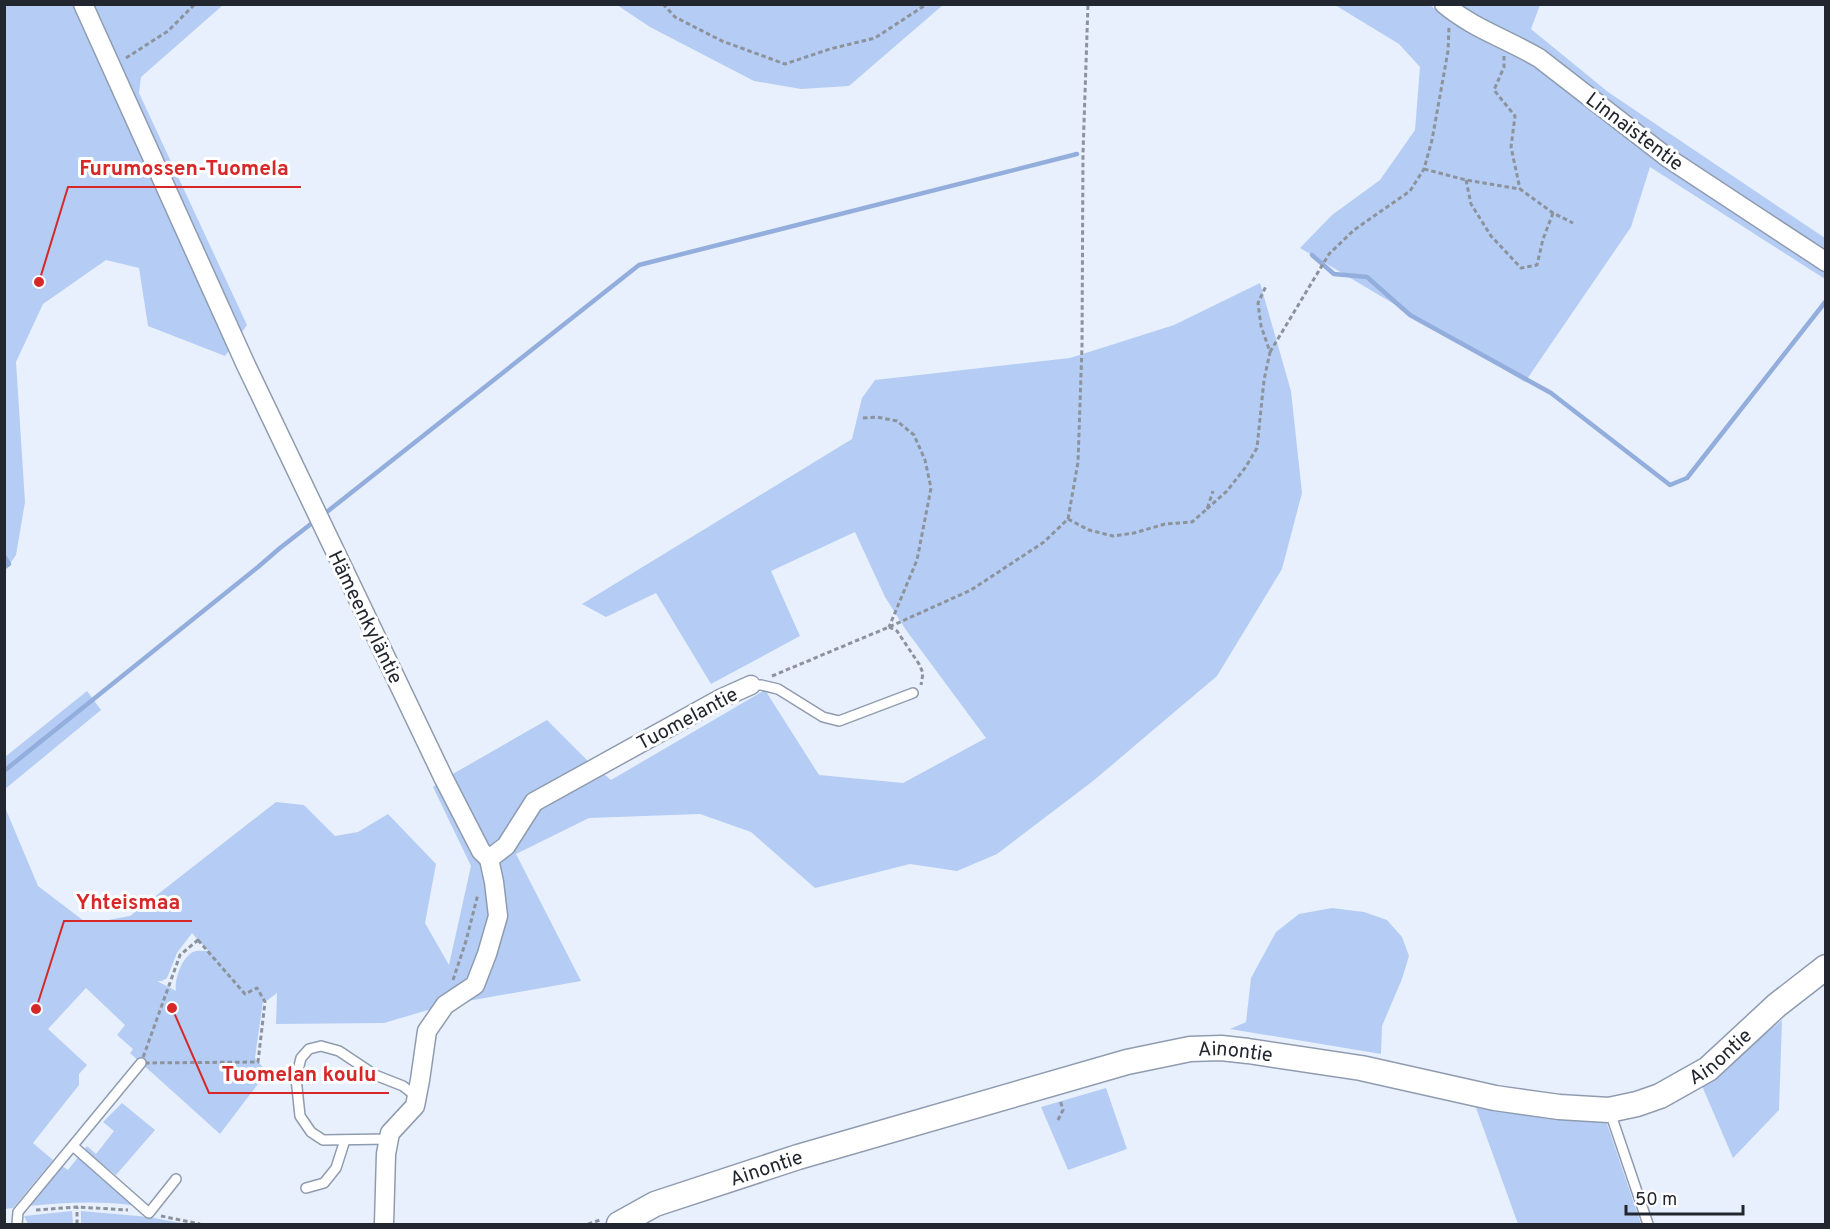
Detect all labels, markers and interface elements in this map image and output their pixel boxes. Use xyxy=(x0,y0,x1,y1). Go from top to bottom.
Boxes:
street label: Linnaistentie xyxy=(1580,87,1688,178)
callout: Furumossen-Tuomela xyxy=(68,148,301,187)
text: Furumossen-Tuomela xyxy=(79,156,289,183)
street label: Hämeenkyläntie xyxy=(321,547,408,689)
street label: Tuomelantie xyxy=(633,682,743,757)
callout: Yhteismaa xyxy=(64,882,192,921)
text: Yhteismaa xyxy=(76,890,180,917)
street label: Ainontie xyxy=(1685,1024,1758,1092)
street label: Ainontie xyxy=(1198,1037,1274,1070)
callout: Tuomelan koulu xyxy=(209,1054,389,1093)
text: Tuomelan koulu xyxy=(221,1062,377,1089)
street label: Ainontie xyxy=(727,1145,806,1194)
scale bar xyxy=(1626,1178,1743,1216)
text: 50 m xyxy=(1635,1189,1677,1212)

